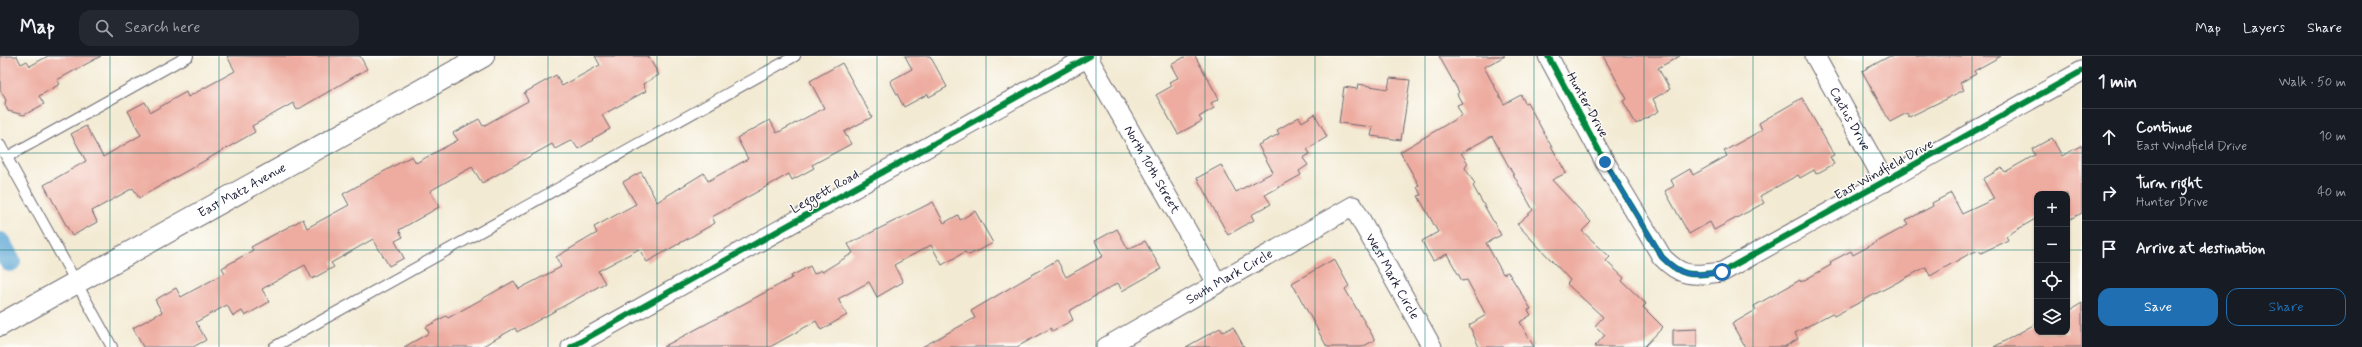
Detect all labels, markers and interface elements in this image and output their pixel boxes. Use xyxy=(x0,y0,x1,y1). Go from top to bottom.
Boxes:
search box xyxy=(79,10,359,46)
text: Map xyxy=(20,15,55,40)
icon: search xyxy=(93,17,115,39)
text: Search here xyxy=(125,18,200,38)
text: Map xyxy=(2195,19,2221,37)
text: Layers xyxy=(2243,19,2285,37)
text: Share xyxy=(2307,19,2342,37)
street label: Hunter Drive xyxy=(1562,69,1612,141)
text: 1 min xyxy=(2098,71,2137,93)
text: Walk · 50 m xyxy=(2279,74,2346,91)
street label: Cactus Drive xyxy=(1825,84,1875,154)
text: Continue xyxy=(2136,118,2192,138)
street label: North 10th Street xyxy=(1120,123,1184,217)
icon: ahead xyxy=(2098,126,2120,148)
text: 10 m xyxy=(2319,128,2346,145)
street label: East Windfield Drive xyxy=(1831,136,1937,204)
text: East Windfield Drive xyxy=(2136,138,2247,155)
route end xyxy=(1596,153,1614,171)
street label: East Matz Avenue xyxy=(195,159,289,222)
street label: Leggett Road xyxy=(788,166,863,220)
text: Turn right xyxy=(2136,174,2203,194)
icon: right xyxy=(2098,182,2120,204)
text: 40 m xyxy=(2317,184,2346,201)
map controls xyxy=(2034,191,2070,335)
button: + xyxy=(2034,191,2070,227)
text: Hunter Drive xyxy=(2136,194,2208,211)
button: − xyxy=(2034,227,2070,263)
street label: West Mark Circle xyxy=(1362,230,1423,322)
icon: arrive xyxy=(2098,238,2120,260)
text: Arrive at destination xyxy=(2136,239,2265,259)
street label: South Mark Circle xyxy=(1183,245,1276,308)
route start xyxy=(1713,263,1731,281)
button: locate xyxy=(2034,263,2070,299)
button: Save xyxy=(2098,288,2218,326)
button: Share xyxy=(2226,288,2346,326)
button: layers xyxy=(2034,299,2070,335)

